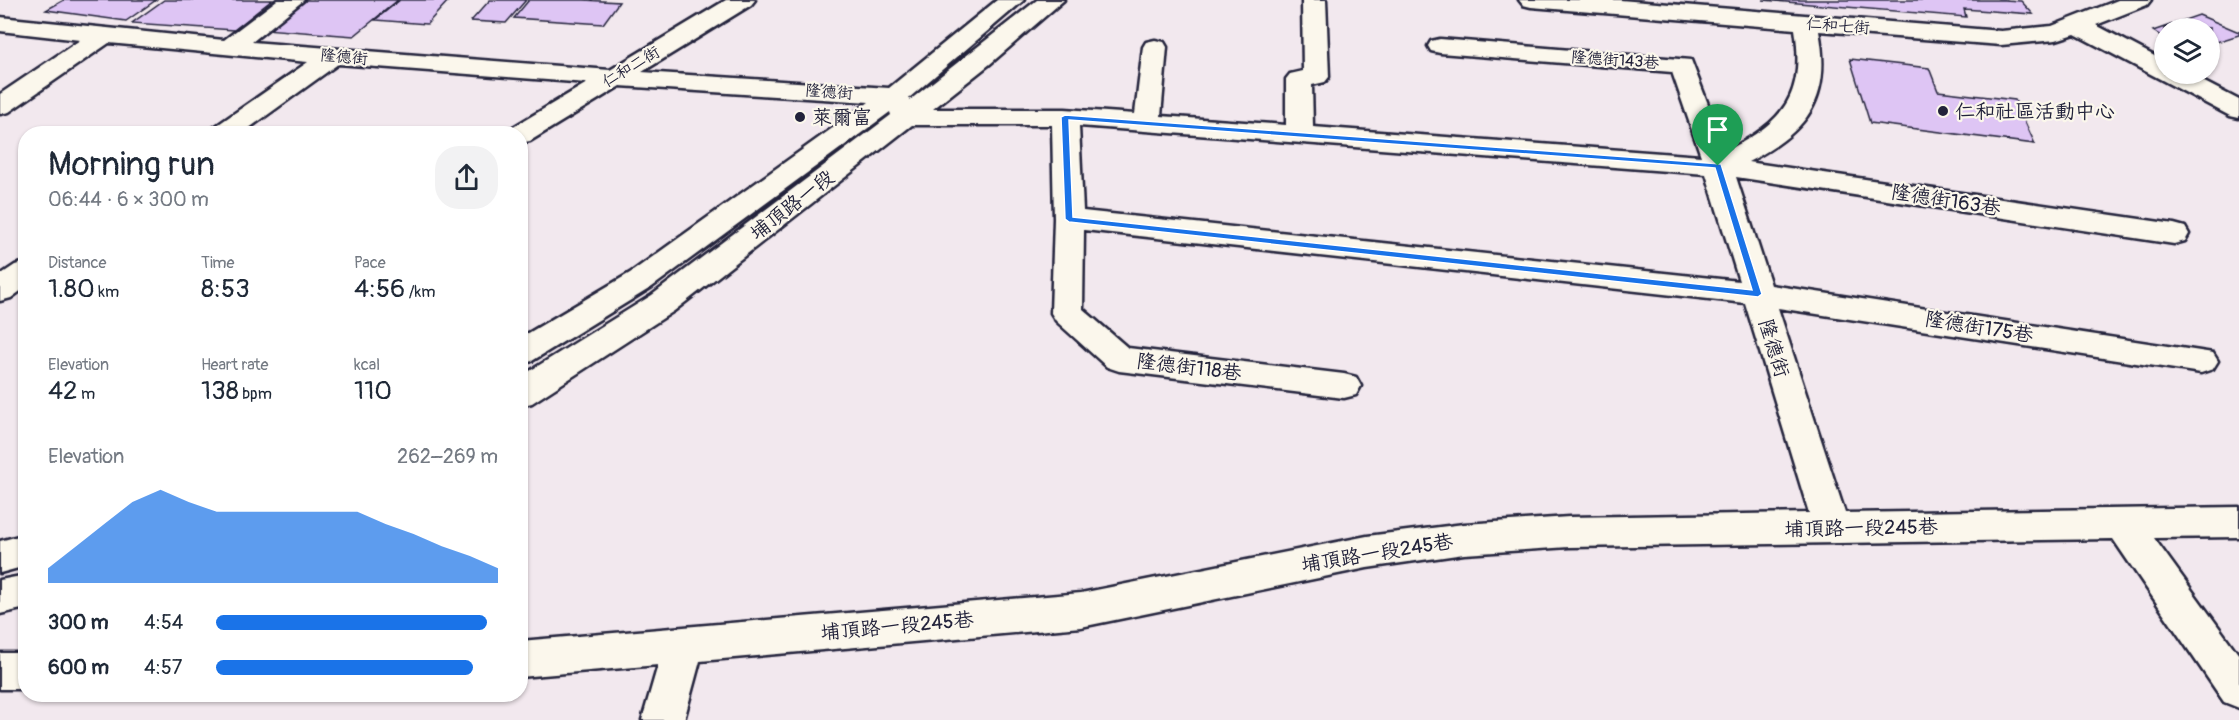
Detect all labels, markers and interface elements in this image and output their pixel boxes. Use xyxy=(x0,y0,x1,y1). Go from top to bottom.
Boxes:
street label: 仁和七街 xyxy=(1805,14,1871,38)
map controls xyxy=(2154,18,2220,84)
button: layers xyxy=(2154,18,2220,84)
street label: 仁和二街 xyxy=(598,42,664,92)
street label: 隆德街 xyxy=(319,45,369,69)
street label: 隆德街143巷 xyxy=(1570,47,1660,73)
street label: 隆德街 xyxy=(804,80,854,104)
place label: 仁和社區活動中心 xyxy=(1955,99,2115,124)
pin xyxy=(1692,104,1743,166)
marker: 仁和社區活動中心 xyxy=(1936,104,1950,118)
place label: 萊爾富 xyxy=(812,105,872,130)
marker: 萊爾富 xyxy=(793,110,807,124)
icon: arrive xyxy=(1701,113,1734,146)
text: Morning run xyxy=(48,144,215,185)
button: share xyxy=(435,146,498,209)
street label: 埔頂路一段 xyxy=(745,164,839,246)
street label: 隆德街163巷 xyxy=(1889,179,2004,221)
text: 06:44 · 6 × 300 m xyxy=(48,187,209,212)
text: Distance xyxy=(48,253,107,273)
text: Time xyxy=(201,253,234,273)
text: Pace xyxy=(354,253,386,273)
text: 1.80 xyxy=(48,273,95,305)
text: 8:53 xyxy=(201,273,250,305)
text: 4:56 xyxy=(354,273,405,305)
text: km xyxy=(95,282,119,302)
text: /km xyxy=(405,282,435,302)
street label: 隆德街175巷 xyxy=(1923,306,2036,348)
street label: 隆德街 xyxy=(1753,316,1795,380)
street label: 隆德街118巷 xyxy=(1135,348,1244,386)
text: Elevation xyxy=(48,355,109,375)
text: Heart rate xyxy=(201,355,268,375)
text: kcal xyxy=(354,355,380,375)
text: 42 xyxy=(48,375,78,407)
text: 138 xyxy=(201,375,239,407)
text: 110 xyxy=(354,375,392,407)
text: m xyxy=(78,384,95,404)
text: bpm xyxy=(239,384,272,404)
text: Elevation xyxy=(48,444,124,469)
text: 262–269 m xyxy=(397,444,498,469)
street label: 埔頂路一段245巷 xyxy=(1784,514,1939,542)
street label: 埔頂路一段245巷 xyxy=(1299,528,1456,577)
street label: 埔頂路一段245巷 xyxy=(819,607,976,645)
text: 300 m xyxy=(48,610,109,635)
text: 4:54 xyxy=(144,610,183,635)
text: 600 m xyxy=(48,655,109,680)
text: 4:57 xyxy=(144,655,182,680)

